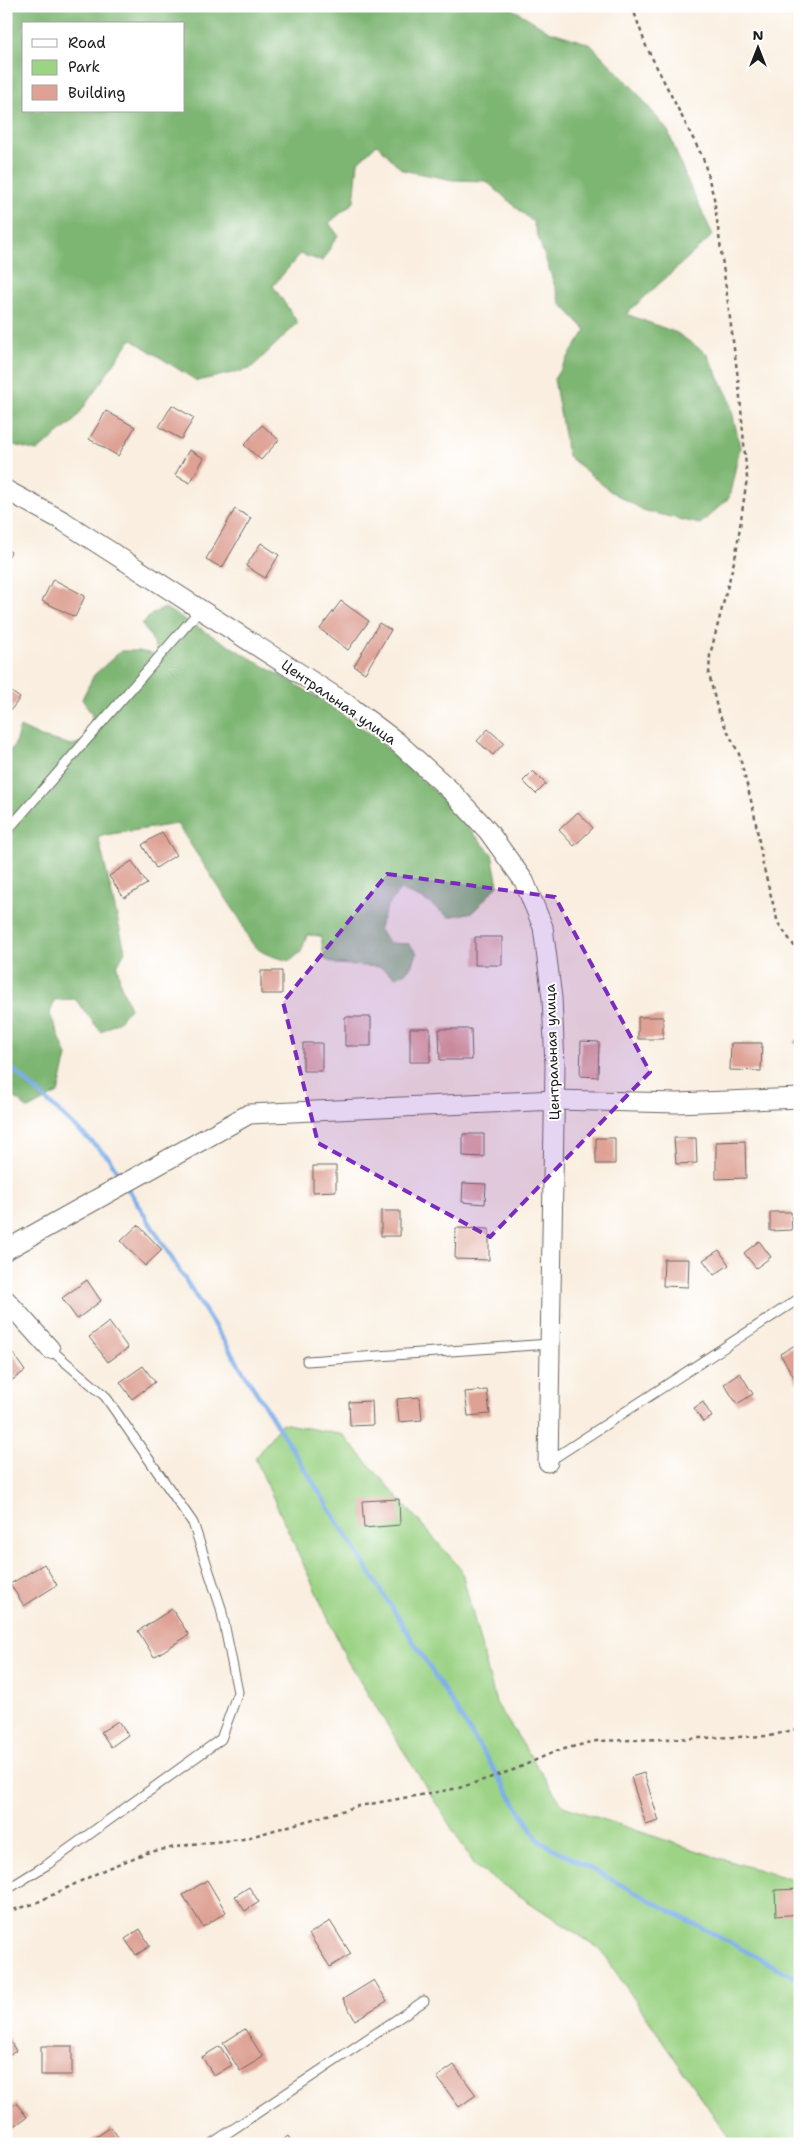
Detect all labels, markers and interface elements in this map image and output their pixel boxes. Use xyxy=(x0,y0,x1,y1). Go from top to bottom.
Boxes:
legend xyxy=(22,22,185,112)
north arrow xyxy=(734,22,784,72)
text: N xyxy=(752,26,764,44)
text: Road xyxy=(68,33,106,53)
text: Park xyxy=(68,57,100,77)
text: Building xyxy=(68,83,125,103)
street label: Центральная улица xyxy=(278,656,400,749)
street label: Центральная улица xyxy=(541,983,563,1120)

